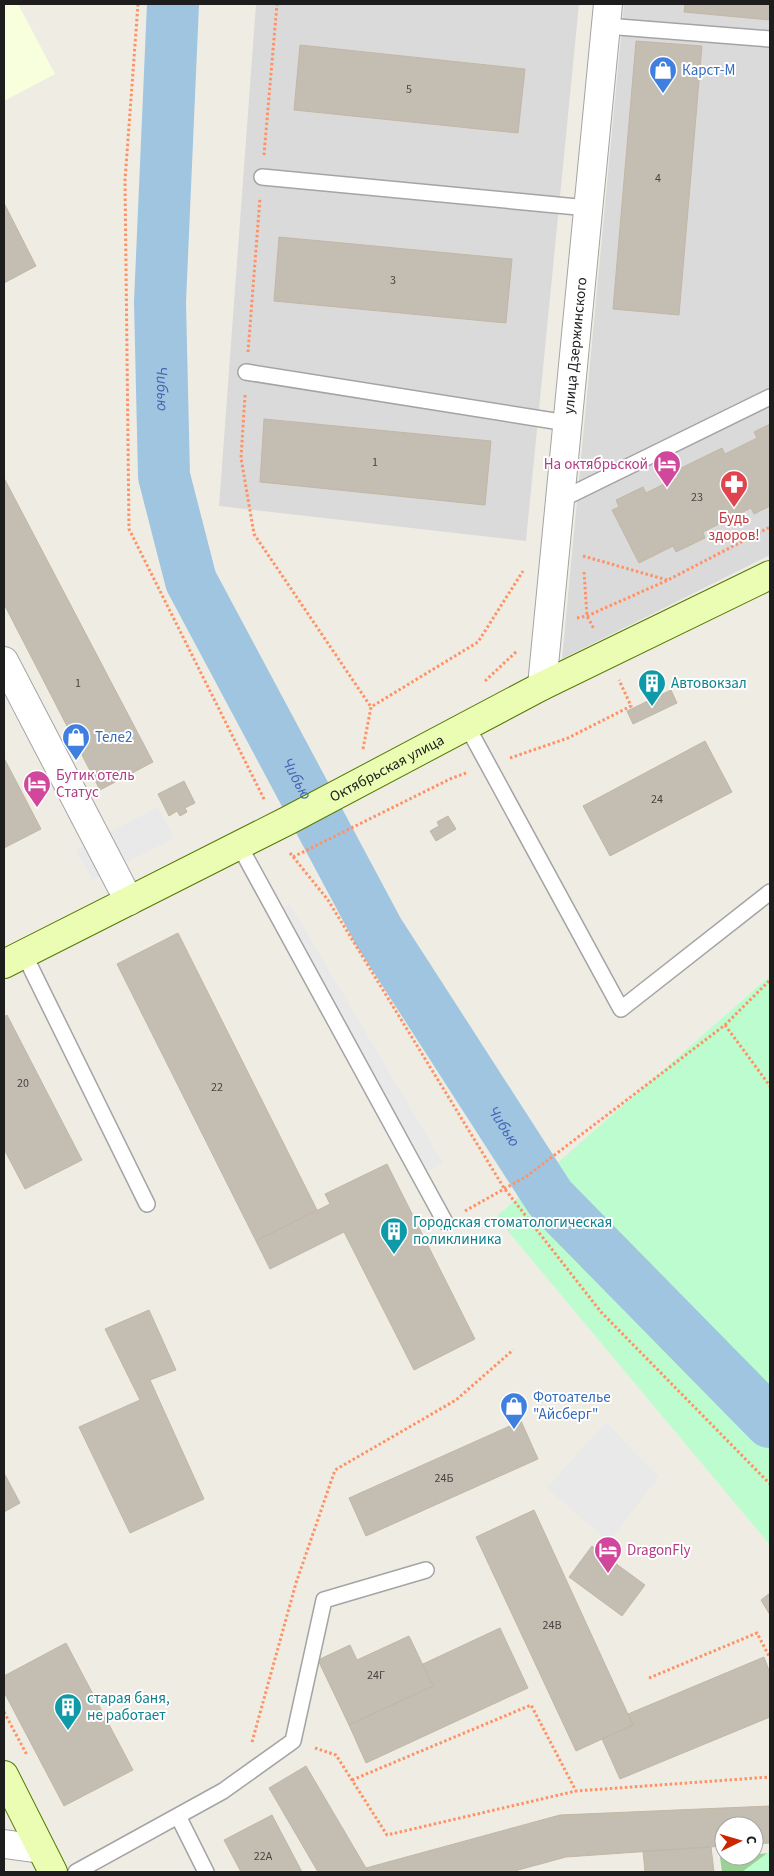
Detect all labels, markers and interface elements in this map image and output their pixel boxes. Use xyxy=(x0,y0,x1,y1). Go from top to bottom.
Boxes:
shop icon: Карст-М xyxy=(648,55,678,94)
place label: Карст-М xyxy=(682,60,735,81)
house number: 5 xyxy=(406,81,412,98)
house number: 4 xyxy=(655,170,661,187)
house number: 3 xyxy=(390,272,396,289)
street label: улица Дзержинского xyxy=(558,276,592,415)
water label: Чибью xyxy=(150,366,174,411)
hotel icon: На октябрьской xyxy=(652,449,682,488)
house number: 1 xyxy=(372,454,378,471)
place label: На октябрьской xyxy=(544,454,648,475)
pharmacy icon: Будь здоров! xyxy=(719,469,749,508)
house number: 23 xyxy=(691,489,703,506)
place label: Будь здоров! xyxy=(708,508,760,546)
building icon: Автовокзал xyxy=(637,668,667,707)
place label: Автовокзал xyxy=(671,673,747,694)
house number: 1 xyxy=(75,675,81,692)
shop icon: Теле2 xyxy=(61,722,91,761)
place label: Теле2 xyxy=(95,727,132,748)
street label: Октябрьская улица xyxy=(326,729,448,807)
water label: Чибью xyxy=(276,754,317,804)
place label: Бутик отель Статус xyxy=(56,765,135,803)
hotel icon: Бутик отель Статус xyxy=(22,769,52,808)
house number: 24 xyxy=(651,791,663,808)
house number: 20 xyxy=(17,1075,29,1092)
house number: 22 xyxy=(211,1079,223,1096)
water label: Чибью xyxy=(483,1102,525,1151)
place label: Городская стоматологическая поликлиника xyxy=(413,1212,612,1250)
building icon: Городская стоматологическая поликлиника xyxy=(379,1216,409,1255)
place label: Фотоателье "Айсберг" xyxy=(533,1387,611,1425)
shop icon: Фотоателье "Айсберг" xyxy=(499,1391,529,1430)
house number: 24Б xyxy=(435,1470,453,1487)
hotel icon: DragonFly xyxy=(593,1535,623,1574)
place label: DragonFly xyxy=(627,1540,691,1561)
house number: 24В xyxy=(543,1617,561,1634)
house number: 24Г xyxy=(367,1667,385,1684)
place label: старая баня, не работает xyxy=(87,1688,170,1726)
building icon: старая баня, не работает xyxy=(53,1692,83,1731)
north arrow xyxy=(714,1816,764,1866)
text: С xyxy=(741,1835,761,1845)
house number: 22А xyxy=(254,1848,273,1865)

